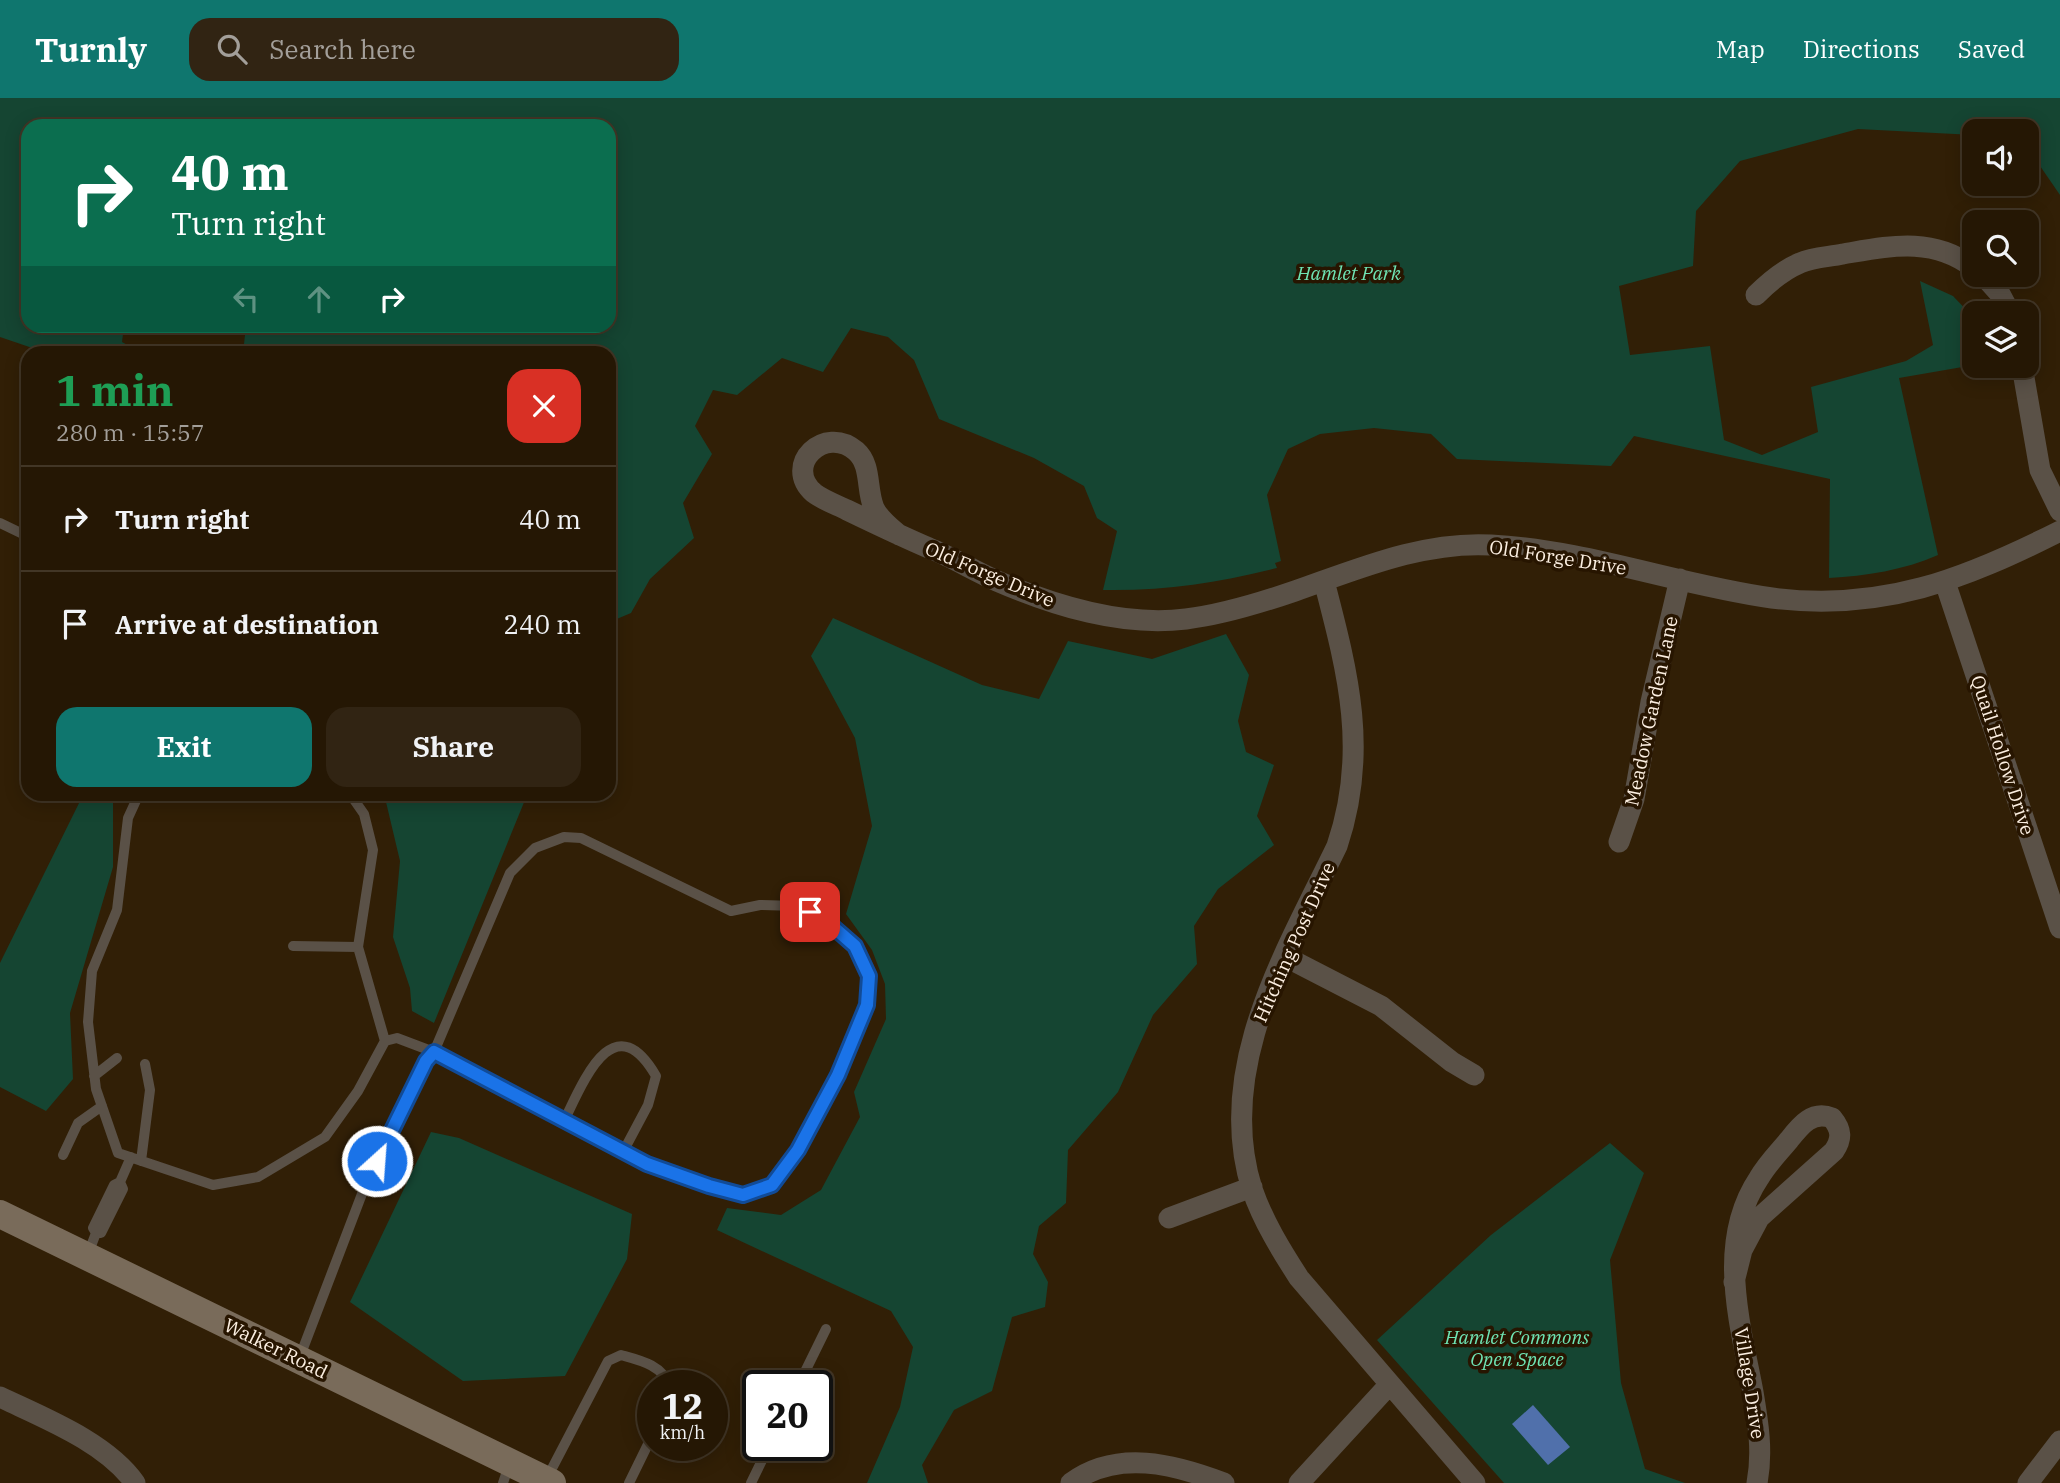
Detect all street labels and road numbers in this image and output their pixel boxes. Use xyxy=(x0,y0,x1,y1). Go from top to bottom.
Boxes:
street label: Old Forge Drive xyxy=(1488,534,1628,580)
street label: Old Forge Drive xyxy=(922,536,1058,612)
street label: Meadow Garden Lane xyxy=(1619,614,1683,808)
street label: Quail Hollow Drive xyxy=(1966,672,2040,838)
street label: Hitching Post Drive xyxy=(1248,858,1340,1026)
street label: Walker Road xyxy=(220,1313,332,1383)
street label: Village Drive xyxy=(1729,1325,1771,1441)

